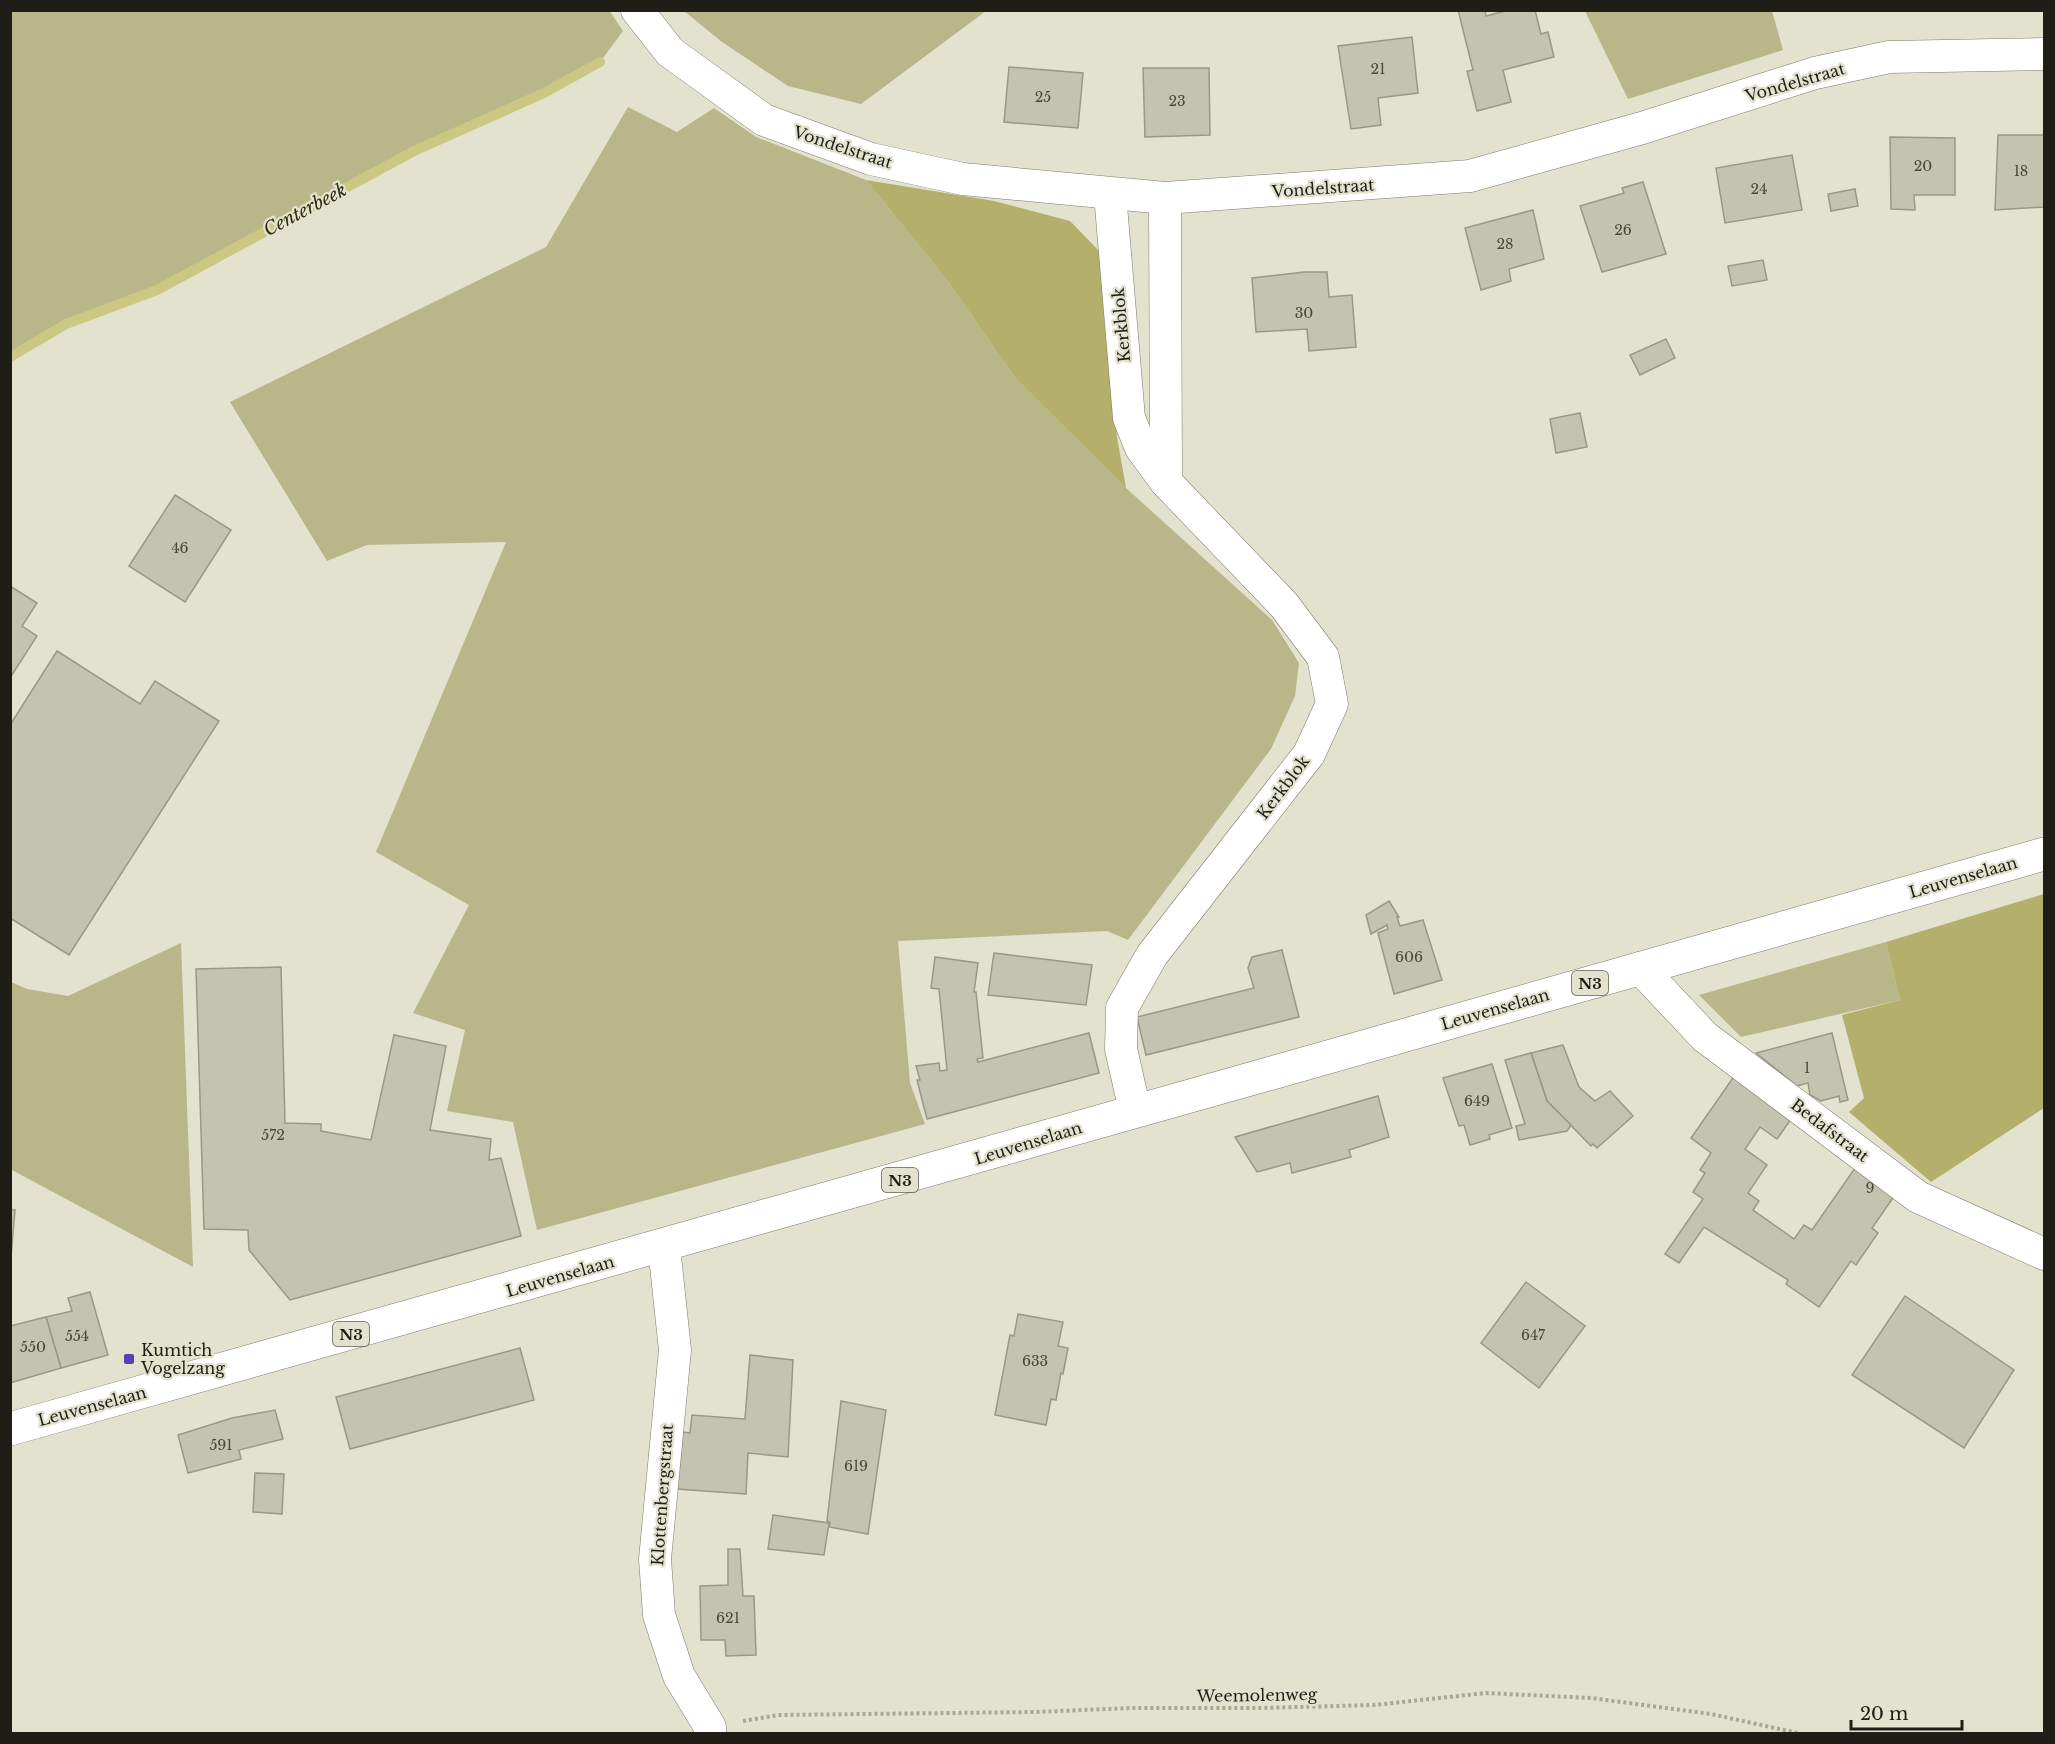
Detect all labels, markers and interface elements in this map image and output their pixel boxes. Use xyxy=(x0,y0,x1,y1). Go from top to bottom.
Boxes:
street label: Vondelstraat xyxy=(1742,58,1847,106)
house number: 21 xyxy=(1371,60,1385,78)
house number: 25 xyxy=(1035,88,1051,106)
house number: 23 xyxy=(1168,92,1186,110)
street label: Vondelstraat xyxy=(790,121,895,172)
house number: 20 xyxy=(1914,157,1932,175)
house number: 18 xyxy=(2014,162,2028,180)
street label: Vondelstraat xyxy=(1270,174,1375,202)
water label: Centerbeek xyxy=(260,179,350,241)
house number: 24 xyxy=(1751,180,1767,198)
house number: 26 xyxy=(1614,221,1632,239)
house number: 28 xyxy=(1496,235,1514,253)
street label: Kerkblok xyxy=(1108,287,1134,363)
house number: 30 xyxy=(1295,304,1313,322)
house number: 46 xyxy=(171,539,189,557)
street label: Kerkblok xyxy=(1253,751,1314,823)
street label: Leuvenselaan xyxy=(1907,852,2019,902)
house number: 606 xyxy=(1395,948,1423,966)
road number: N3 xyxy=(1572,971,1608,995)
street label: Leuvenselaan xyxy=(1439,984,1551,1034)
house number: 1 xyxy=(1804,1059,1810,1077)
house number: 649 xyxy=(1464,1092,1490,1110)
street label: Bedafstraat xyxy=(1787,1094,1873,1166)
street label: Leuvenselaan xyxy=(972,1117,1084,1169)
house number: 572 xyxy=(261,1126,285,1144)
road number: N3 xyxy=(882,1168,918,1192)
house number: 9 xyxy=(1865,1179,1875,1197)
street label: Leuvenselaan xyxy=(504,1251,616,1301)
road number: N3 xyxy=(333,1322,369,1346)
house number: 647 xyxy=(1521,1326,1546,1344)
house number: 554 xyxy=(65,1327,89,1345)
house number: 550 xyxy=(20,1338,46,1356)
place label: Kumtich Vogelzang xyxy=(140,1340,225,1378)
marker: Kumtich Vogelzang xyxy=(122,1352,136,1366)
house number: 633 xyxy=(1022,1352,1048,1370)
street label: Leuvenselaan xyxy=(36,1382,148,1430)
street label: Klottenbergstraat xyxy=(647,1423,677,1567)
house number: 591 xyxy=(209,1436,233,1454)
house number: 619 xyxy=(844,1457,868,1475)
house number: 621 xyxy=(716,1609,740,1627)
street label: Weemolenweg xyxy=(1195,1684,1318,1706)
scale bar xyxy=(1851,1693,1962,1731)
text: 20 m xyxy=(1860,1703,1908,1725)

